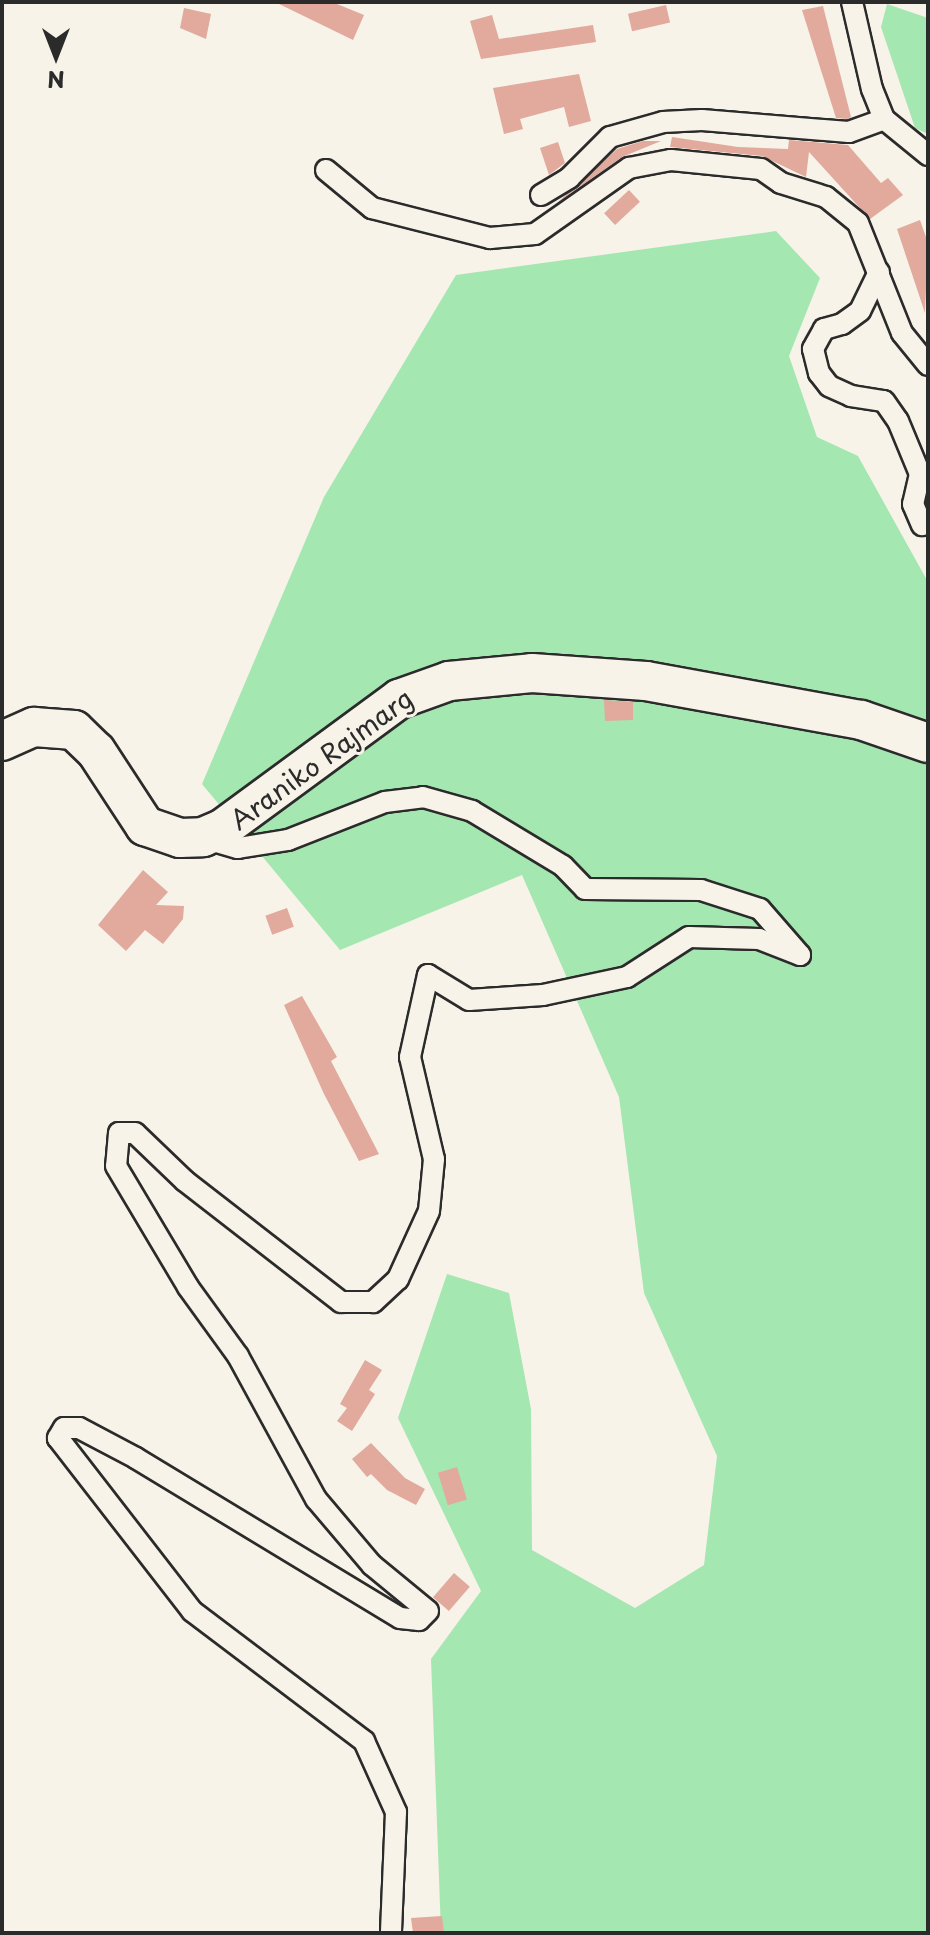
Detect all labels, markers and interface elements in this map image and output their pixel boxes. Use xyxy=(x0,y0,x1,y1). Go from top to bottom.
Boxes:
north arrow xyxy=(16,16,96,96)
text: N xyxy=(47,64,65,97)
street label: Araniko Rajmarg xyxy=(224,682,418,836)

